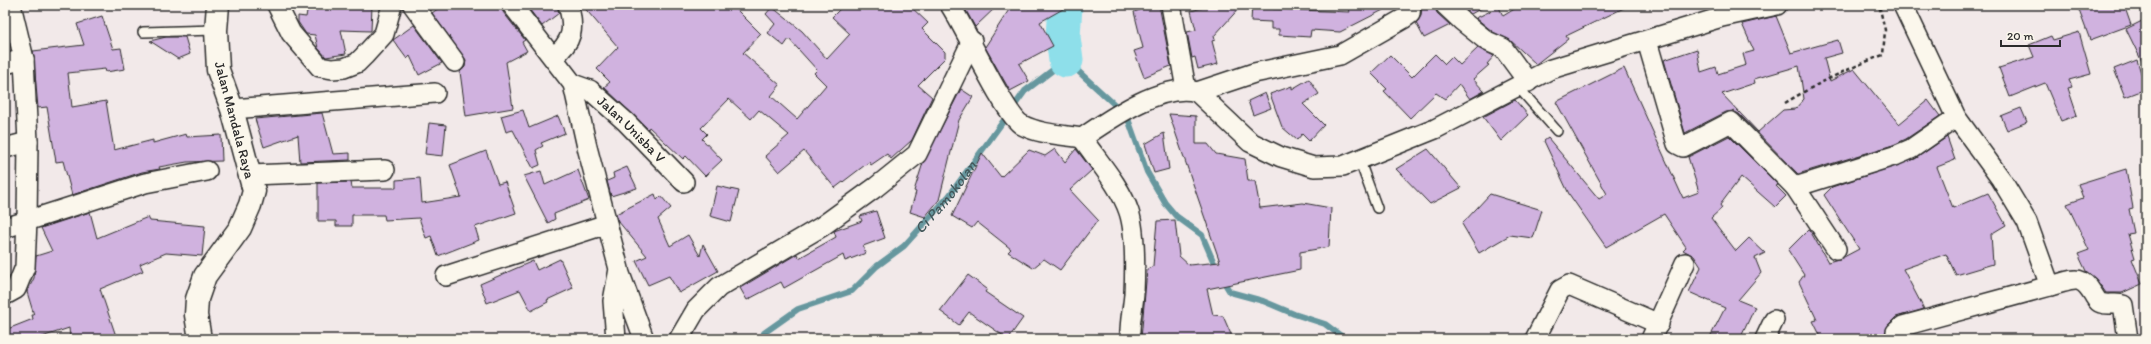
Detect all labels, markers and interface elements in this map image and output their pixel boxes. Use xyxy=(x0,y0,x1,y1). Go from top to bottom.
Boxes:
scale bar xyxy=(2001,22,2060,48)
text: 20 m xyxy=(2007,29,2034,43)
street label: Jalan Mandala Raya xyxy=(211,60,258,181)
street label: Jalan Unisba V xyxy=(594,93,669,167)
water label: Ci Pamokolan xyxy=(911,157,981,237)

